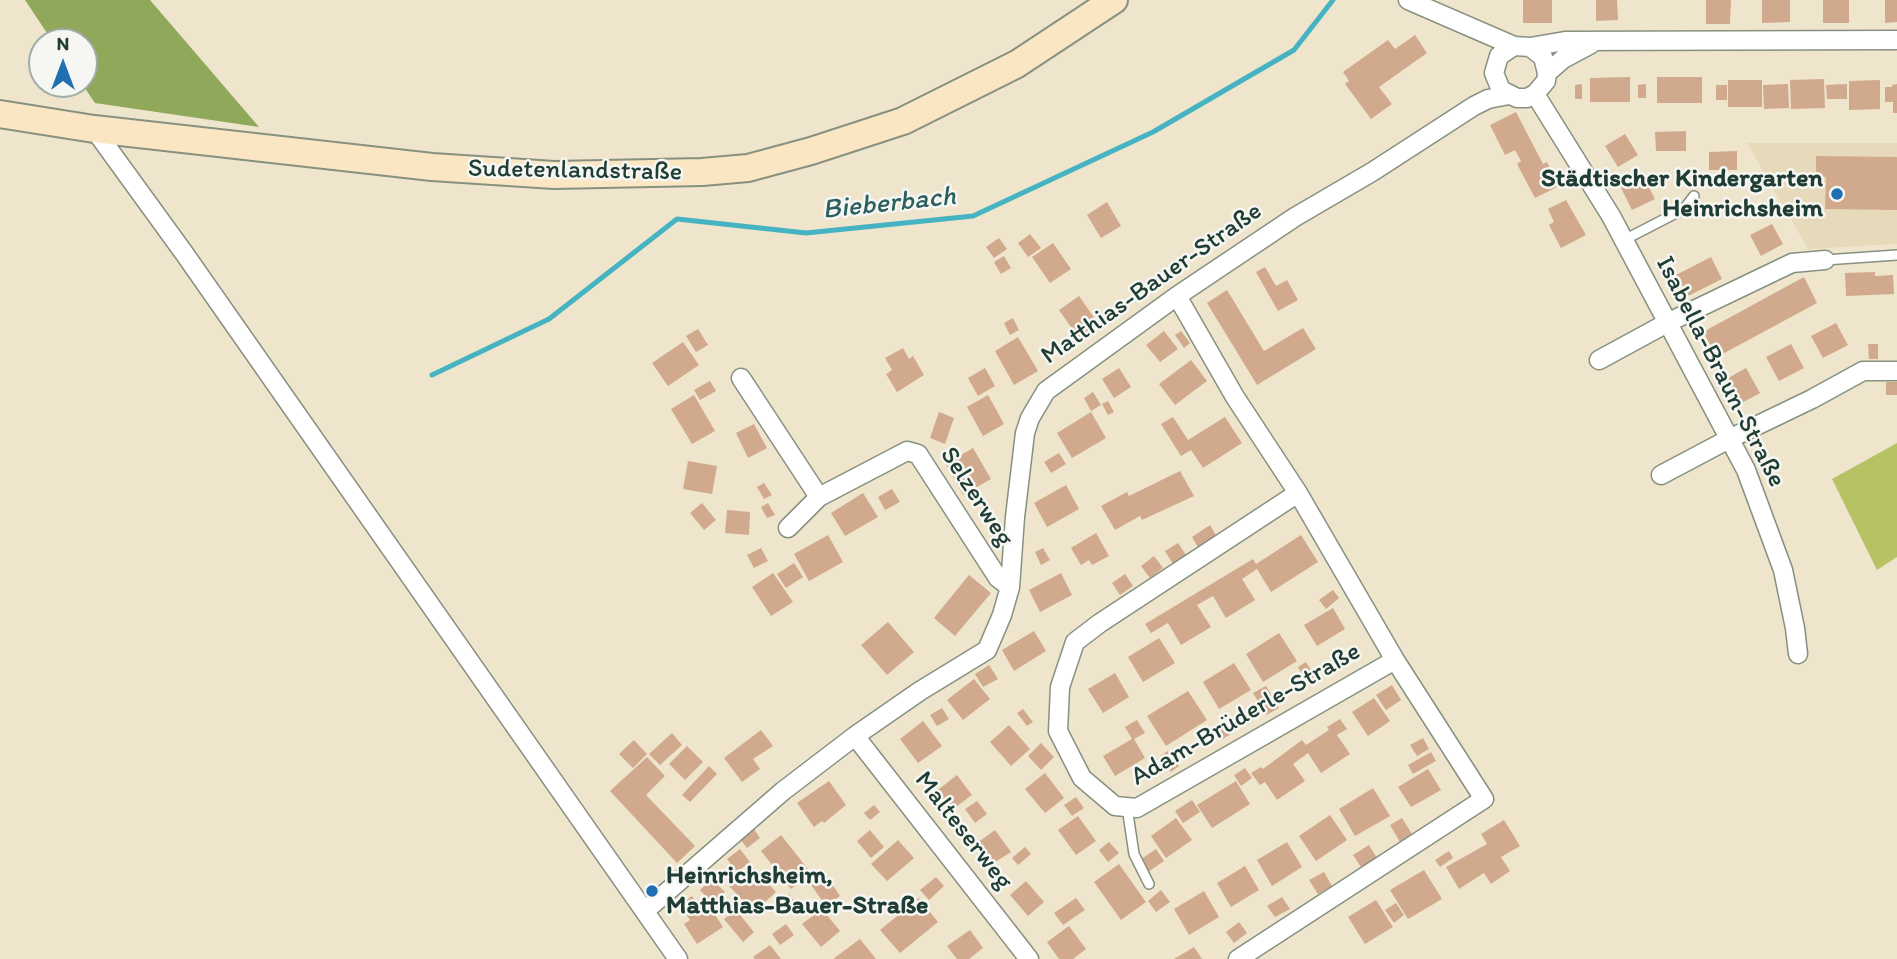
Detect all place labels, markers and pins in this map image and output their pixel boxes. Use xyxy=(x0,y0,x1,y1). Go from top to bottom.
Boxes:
place label: Städtischer Kindergarten Heinrichsheim xyxy=(1541,163,1823,224)
marker: Städtischer Kindergarten Heinrichsheim xyxy=(1829,186,1845,202)
place label: Heinrichsheim, Matthias-Bauer-Straße xyxy=(666,860,928,922)
marker: Heinrichsheim, Matthias-Bauer-Straße xyxy=(644,883,660,899)

